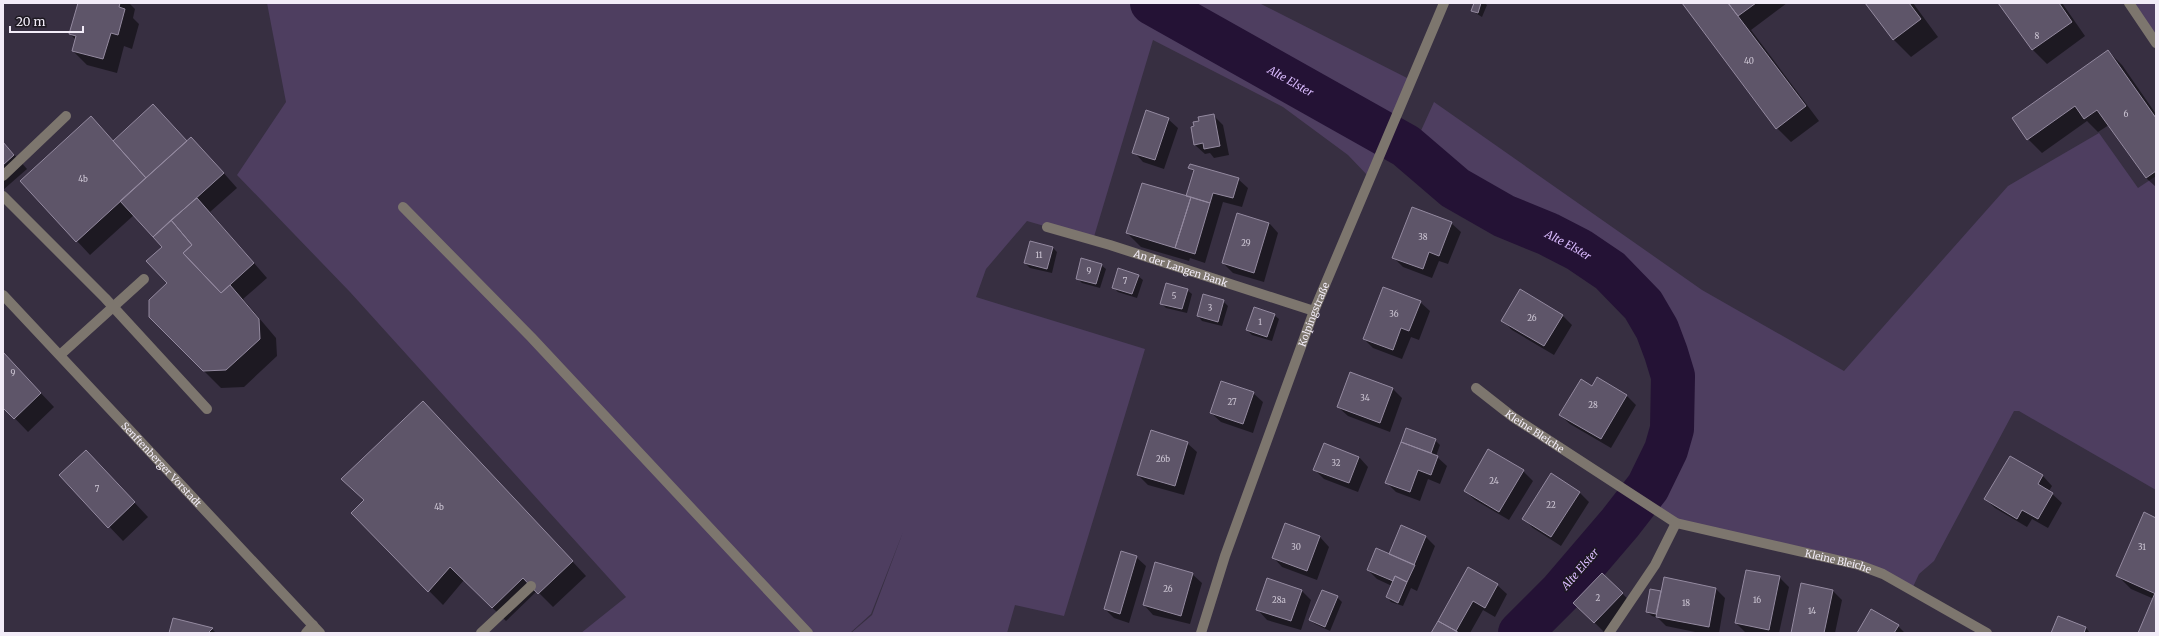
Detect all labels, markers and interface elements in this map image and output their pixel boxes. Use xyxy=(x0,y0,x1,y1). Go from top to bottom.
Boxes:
scale bar xyxy=(10,8,83,34)
text: 20 m xyxy=(16,14,45,29)
house number: 8 xyxy=(2035,31,2040,41)
house number: 40 xyxy=(1744,56,1754,66)
water label: Alte Elster xyxy=(1264,62,1316,100)
house number: 6 xyxy=(2124,109,2129,119)
house number: 4b xyxy=(78,174,88,184)
water label: Alte Elster xyxy=(1542,226,1594,264)
house number: 38 xyxy=(1418,232,1428,242)
house number: 29 xyxy=(1241,238,1251,248)
street label: An der Langen Bank xyxy=(1131,247,1230,290)
house number: 11 xyxy=(1036,250,1043,260)
house number: 9 xyxy=(1087,266,1092,276)
house number: 7 xyxy=(1123,276,1128,286)
street label: Kolpingstraße xyxy=(1296,280,1332,349)
house number: 5 xyxy=(1172,291,1177,301)
house number: 3 xyxy=(1208,303,1213,313)
house number: 36 xyxy=(1389,309,1399,319)
house number: 26 xyxy=(1527,313,1537,323)
house number: 1 xyxy=(1258,317,1262,327)
house number: 9 xyxy=(11,368,16,378)
house number: 34 xyxy=(1360,393,1370,403)
house number: 27 xyxy=(1227,397,1237,407)
house number: 28 xyxy=(1588,400,1598,410)
street label: Kleine Bleiche xyxy=(1502,407,1567,456)
street label: Senftenberger Vorstadt xyxy=(118,419,204,510)
house number: 26b xyxy=(1156,454,1170,464)
house number: 32 xyxy=(1331,458,1341,468)
house number: 24 xyxy=(1489,476,1499,486)
house number: 7 xyxy=(95,484,100,494)
house number: 22 xyxy=(1546,500,1556,510)
house number: 4b xyxy=(434,502,444,512)
house number: 30 xyxy=(1291,542,1301,552)
house number: 31 xyxy=(2138,542,2146,552)
water label: Alte Elster xyxy=(1558,545,1602,593)
street label: Kleine Bleiche xyxy=(1804,547,1873,576)
house number: 26 xyxy=(1163,584,1173,594)
house number: 2 xyxy=(1596,593,1601,603)
house number: 28a xyxy=(1272,595,1287,605)
house number: 16 xyxy=(1753,595,1761,605)
house number: 18 xyxy=(1682,598,1690,608)
house number: 14 xyxy=(1808,606,1816,616)

